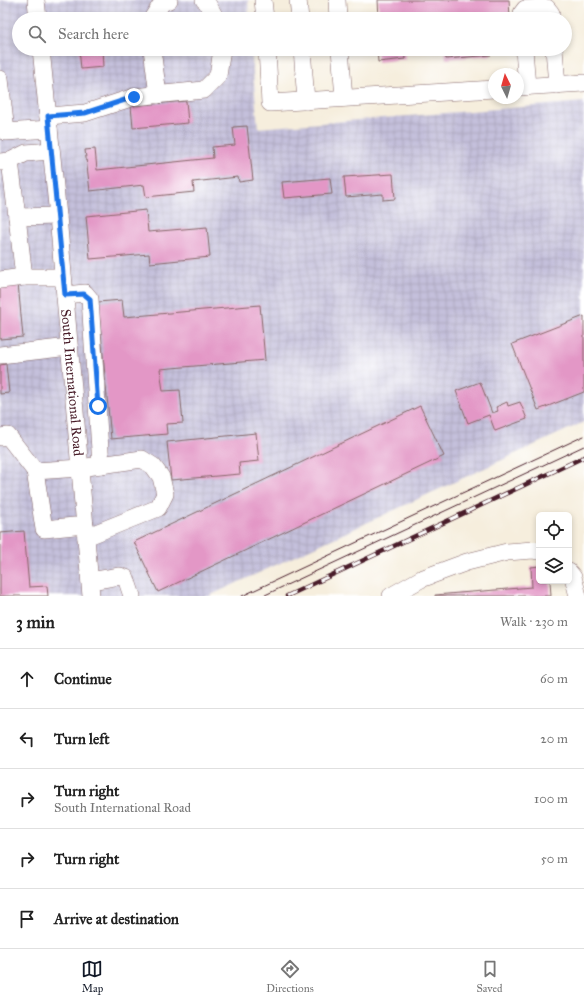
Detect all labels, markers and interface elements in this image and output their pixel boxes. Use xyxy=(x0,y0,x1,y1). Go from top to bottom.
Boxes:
search box xyxy=(12,12,572,56)
icon: search xyxy=(26,23,48,45)
text: Search here xyxy=(58,25,129,43)
north arrow xyxy=(488,68,524,104)
route end xyxy=(125,88,143,106)
street label: South International Road xyxy=(58,308,87,457)
route start xyxy=(89,397,107,415)
map controls xyxy=(536,512,572,584)
button: locate xyxy=(536,512,572,548)
button: layers xyxy=(536,548,572,584)
text: 3 min xyxy=(16,612,55,633)
text: Walk · 230 m xyxy=(500,614,568,630)
icon: ahead xyxy=(16,668,38,690)
text: Continue xyxy=(54,670,112,688)
text: 60 m xyxy=(540,671,568,687)
icon: left xyxy=(16,728,38,750)
text: Turn left xyxy=(54,730,110,748)
text: 20 m xyxy=(540,731,568,747)
text: Turn right xyxy=(54,782,119,800)
icon: right xyxy=(16,788,38,810)
text: 100 m xyxy=(534,791,568,807)
text: South International Road xyxy=(54,800,191,816)
icon: right xyxy=(16,848,38,870)
text: Turn right xyxy=(54,850,119,868)
text: 50 m xyxy=(541,851,568,867)
icon: arrive xyxy=(16,908,38,930)
text: Arrive at destination xyxy=(54,910,179,928)
tab: Map xyxy=(81,958,103,995)
tab: Directions xyxy=(266,958,314,995)
tab: Saved xyxy=(476,958,503,995)

